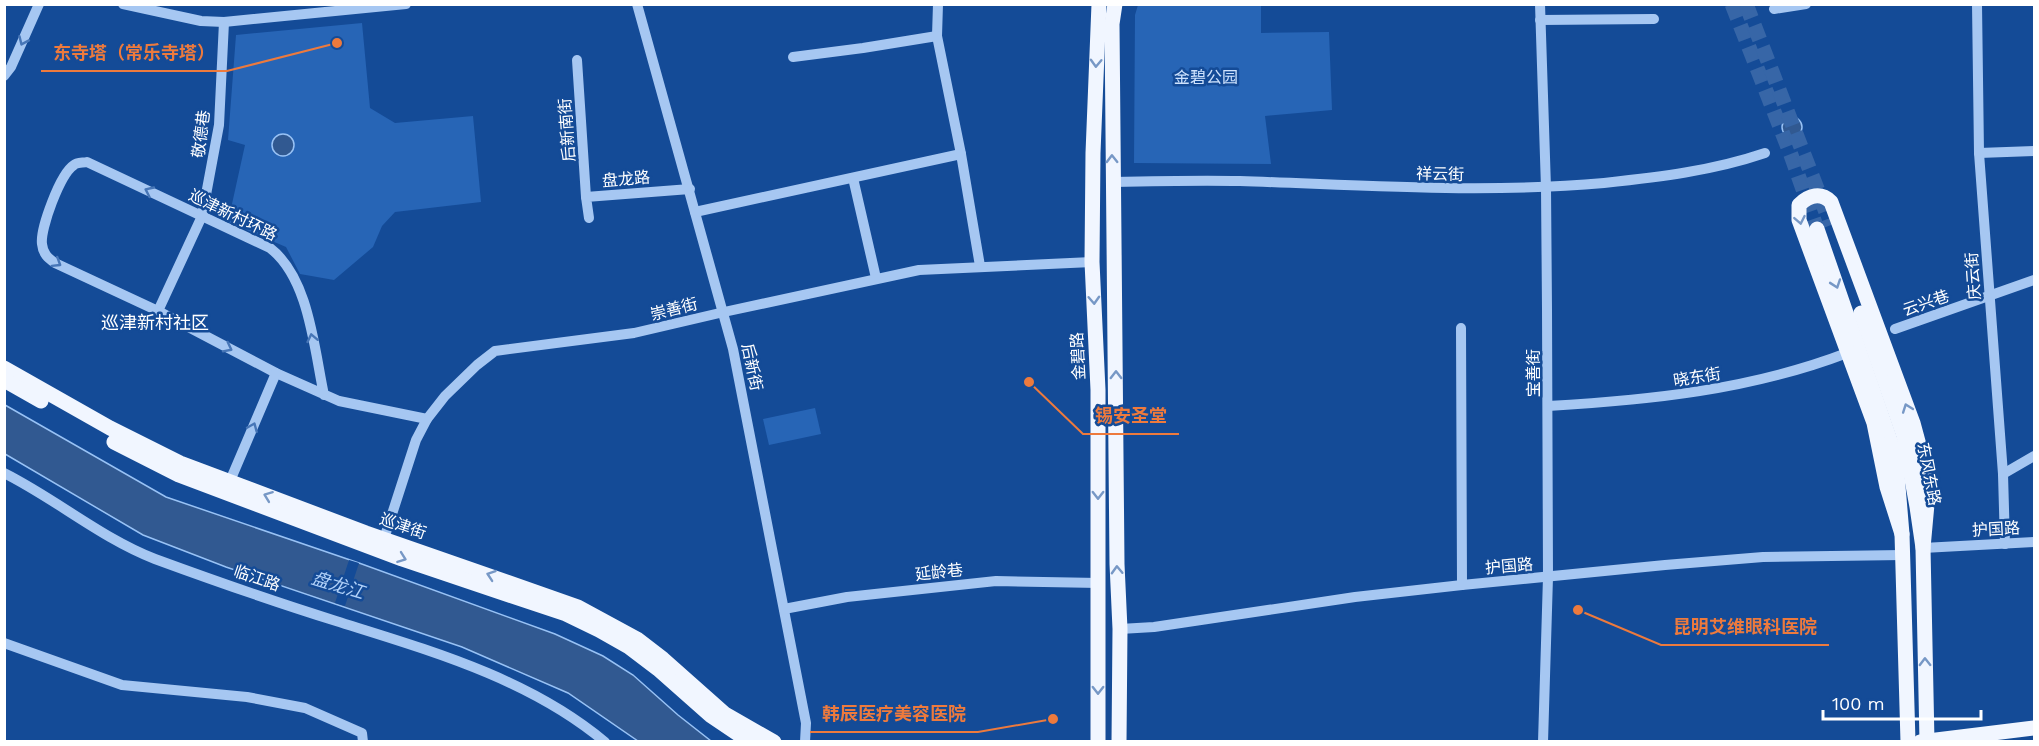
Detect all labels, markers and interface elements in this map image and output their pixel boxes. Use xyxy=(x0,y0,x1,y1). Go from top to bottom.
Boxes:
one-way arrow xyxy=(18,34,30,45)
callout: 东寺塔（常乐寺塔） xyxy=(41,35,227,71)
text: 东寺塔（常乐寺塔） xyxy=(53,42,215,63)
one-way arrow xyxy=(1090,58,1102,67)
park label: 金碧公园 xyxy=(1174,68,1238,87)
street label: 后新南街 xyxy=(555,97,579,163)
street label: 敬德巷 xyxy=(189,109,213,159)
one-way arrow xyxy=(1106,155,1118,164)
street label: 祥云街 xyxy=(1416,164,1464,184)
street label: 盘龙路 xyxy=(601,167,651,191)
street label: 巡津新村环路 xyxy=(186,185,280,245)
one-way arrow xyxy=(144,187,155,199)
one-way arrow xyxy=(1794,215,1806,225)
street label: 庆云街 xyxy=(1962,251,1984,301)
one-way arrow xyxy=(50,255,61,266)
one-way arrow xyxy=(1829,278,1841,289)
street label: 云兴巷 xyxy=(1900,286,1952,320)
street label: 崇善街 xyxy=(648,294,700,324)
one-way arrow xyxy=(1087,295,1100,304)
district label: 巡津新村社区 xyxy=(101,312,209,333)
street label: 金碧路 xyxy=(1067,332,1089,380)
one-way arrow xyxy=(306,333,319,343)
one-way arrow xyxy=(222,341,233,352)
street label: 后新街 xyxy=(738,342,766,392)
street label: 宝善街 xyxy=(1524,349,1543,397)
street label: 晓东街 xyxy=(1672,364,1722,390)
one-way arrow xyxy=(1110,371,1122,380)
callout: 锡安圣堂 xyxy=(1083,398,1179,434)
one-way arrow xyxy=(1902,403,1915,414)
text: 锡安圣堂 xyxy=(1095,405,1167,426)
one-way arrow xyxy=(246,423,258,434)
street label: 东风东路 xyxy=(1914,441,1944,507)
one-way arrow xyxy=(264,490,274,503)
one-way arrow xyxy=(1092,490,1104,499)
street label: 巡津街 xyxy=(377,509,429,543)
street label: 护国路 xyxy=(1972,518,2020,540)
one-way arrow xyxy=(396,551,407,564)
street label: 护国路 xyxy=(1484,554,1534,578)
street label: 延龄巷 xyxy=(914,560,964,584)
street label: 临江路 xyxy=(231,561,283,595)
one-way arrow xyxy=(1111,566,1124,575)
water label: 盘龙江 xyxy=(309,567,369,604)
one-way arrow xyxy=(486,570,497,583)
callout: 昆明艾维眼科医院 xyxy=(1661,609,1829,645)
text: 昆明艾维眼科医院 xyxy=(1673,616,1817,637)
one-way arrow xyxy=(1919,658,1931,667)
scale bar xyxy=(1823,683,1980,721)
one-way arrow xyxy=(1092,685,1104,694)
text: 100 m xyxy=(1832,693,1885,714)
callout: 韩辰医疗美容医院 xyxy=(810,696,978,732)
text: 韩辰医疗美容医院 xyxy=(822,703,966,724)

